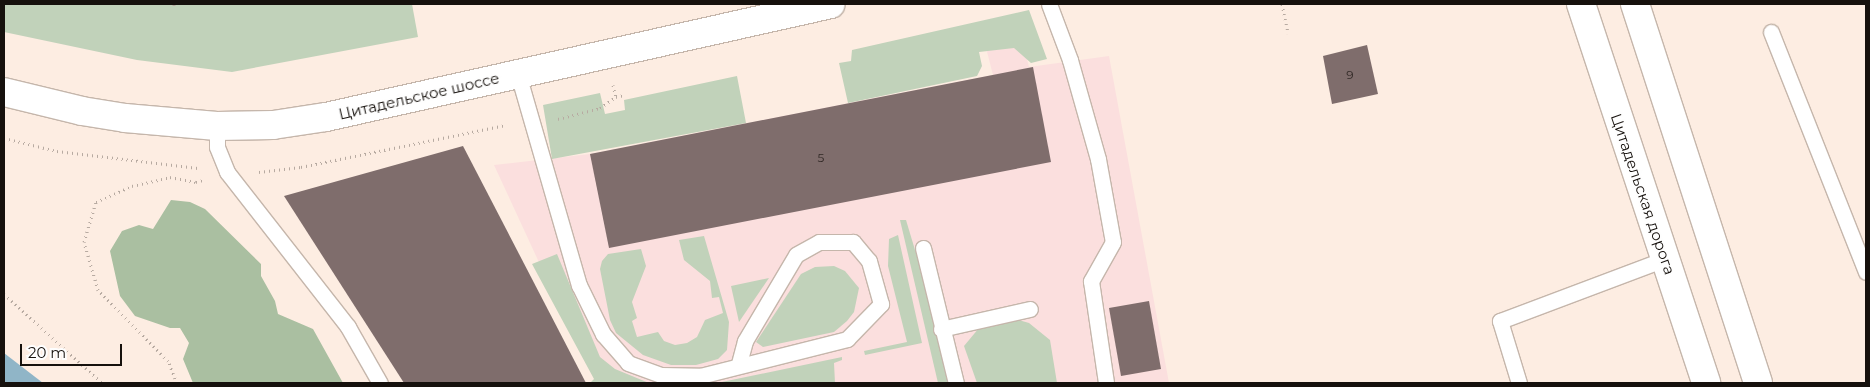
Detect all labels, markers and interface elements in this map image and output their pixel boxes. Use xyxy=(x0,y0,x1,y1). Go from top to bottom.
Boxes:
house number: 9 xyxy=(1346,68,1354,82)
street label: Цитадельское шоссе xyxy=(337,69,501,123)
street label: Цитадельская дорога xyxy=(1607,111,1679,277)
house number: 5 xyxy=(818,151,824,165)
scale bar xyxy=(22,334,125,366)
text: 20 m xyxy=(28,343,66,362)

